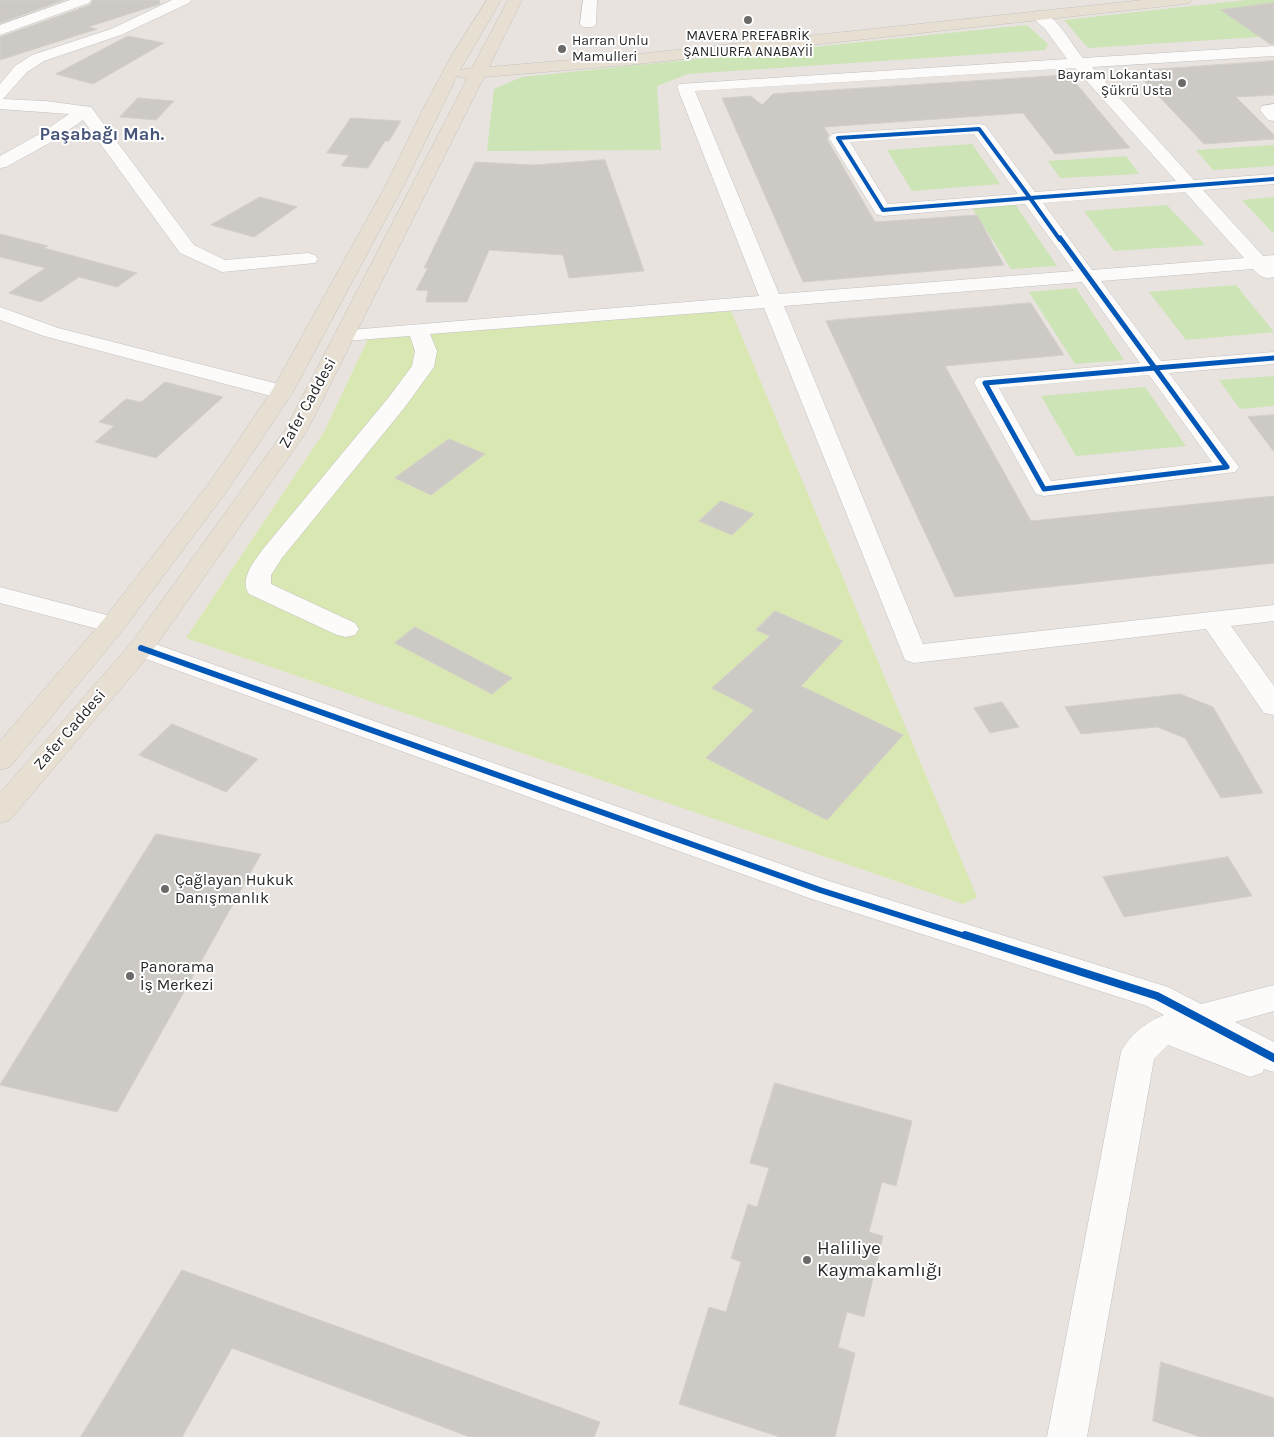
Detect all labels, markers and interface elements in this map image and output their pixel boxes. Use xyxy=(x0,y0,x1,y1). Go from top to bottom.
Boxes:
marker: MAVERA PREFABRİK ŞANLIURFA ANABAYİİ xyxy=(742,14,754,26)
place label: MAVERA PREFABRİK ŞANLIURFA ANABAYİİ xyxy=(683,28,813,60)
place label: Harran Unlu Mamulleri xyxy=(572,33,649,65)
marker: Harran Unlu Mamulleri xyxy=(556,43,568,55)
place label: Bayram Lokantası Şükrü Usta xyxy=(1057,67,1172,100)
marker: Bayram Lokantası Şükrü Usta xyxy=(1176,77,1188,89)
district label: Paşabağı Mah. xyxy=(40,124,164,146)
street label: Zafer Caddesi xyxy=(275,354,341,452)
street label: Zafer Caddesi xyxy=(30,686,110,774)
place label: Çağlayan Hukuk Danışmanlık xyxy=(175,870,294,908)
marker: Çağlayan Hukuk Danışmanlık xyxy=(159,883,171,895)
place label: Panorama İş Merkezi xyxy=(140,957,214,995)
marker: Panorama İş Merkezi xyxy=(124,970,136,982)
place label: Haliliye Kaymakamlığı xyxy=(817,1238,942,1282)
marker: Haliliye Kaymakamlığı xyxy=(801,1254,813,1266)

